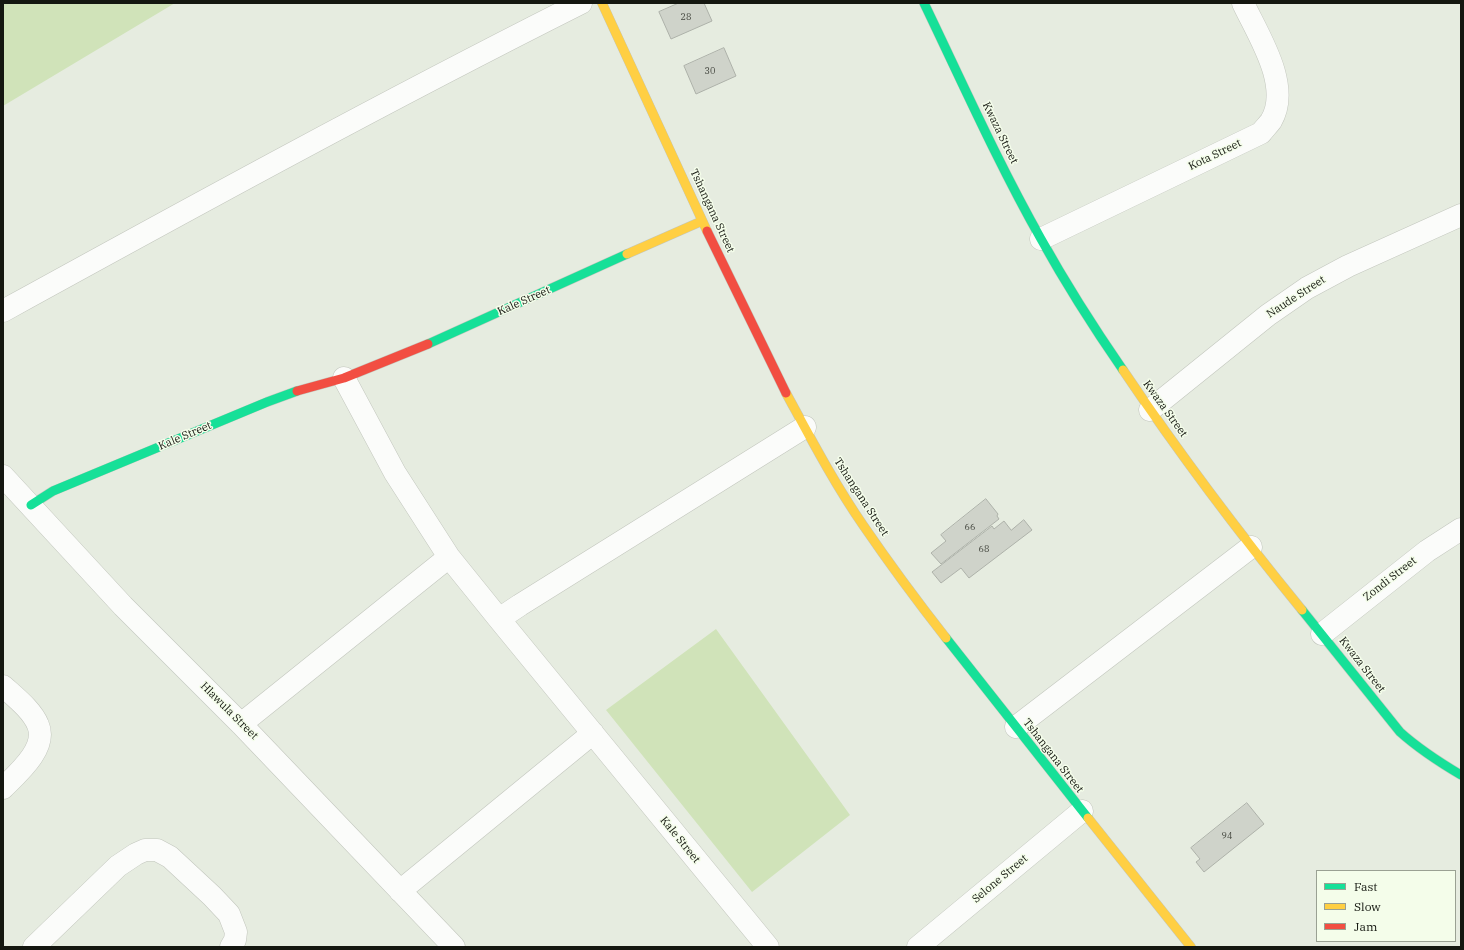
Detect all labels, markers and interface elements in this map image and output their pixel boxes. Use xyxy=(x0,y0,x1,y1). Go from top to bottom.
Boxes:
house number: 28 xyxy=(681,12,691,22)
house number: 30 xyxy=(705,66,715,76)
street label: Kwaza Street xyxy=(979,100,1021,166)
street label: Kota Street xyxy=(1186,137,1244,173)
street label: Tshangana Street xyxy=(687,167,737,255)
street label: Naude Street xyxy=(1264,273,1328,321)
street label: Kale Street xyxy=(496,284,552,318)
street label: Kwaza Street xyxy=(1140,378,1190,440)
street label: Kale Street xyxy=(157,419,213,453)
street label: Tshangana Street xyxy=(831,455,891,539)
house number: 66 xyxy=(965,522,975,532)
house number: 68 xyxy=(979,544,989,554)
street label: Zondi Street xyxy=(1361,554,1419,604)
street label: Kwaza Street xyxy=(1336,635,1388,695)
street label: Hlawula Street xyxy=(197,679,261,743)
street label: Tshangana Street xyxy=(1020,716,1086,796)
street label: Kale Street xyxy=(657,814,703,866)
house number: 94 xyxy=(1222,831,1232,841)
street label: Selone Street xyxy=(970,852,1030,906)
legend xyxy=(1316,870,1456,942)
text: Fast xyxy=(1354,879,1378,894)
text: Slow xyxy=(1354,899,1381,914)
text: Jam xyxy=(1354,919,1377,934)

